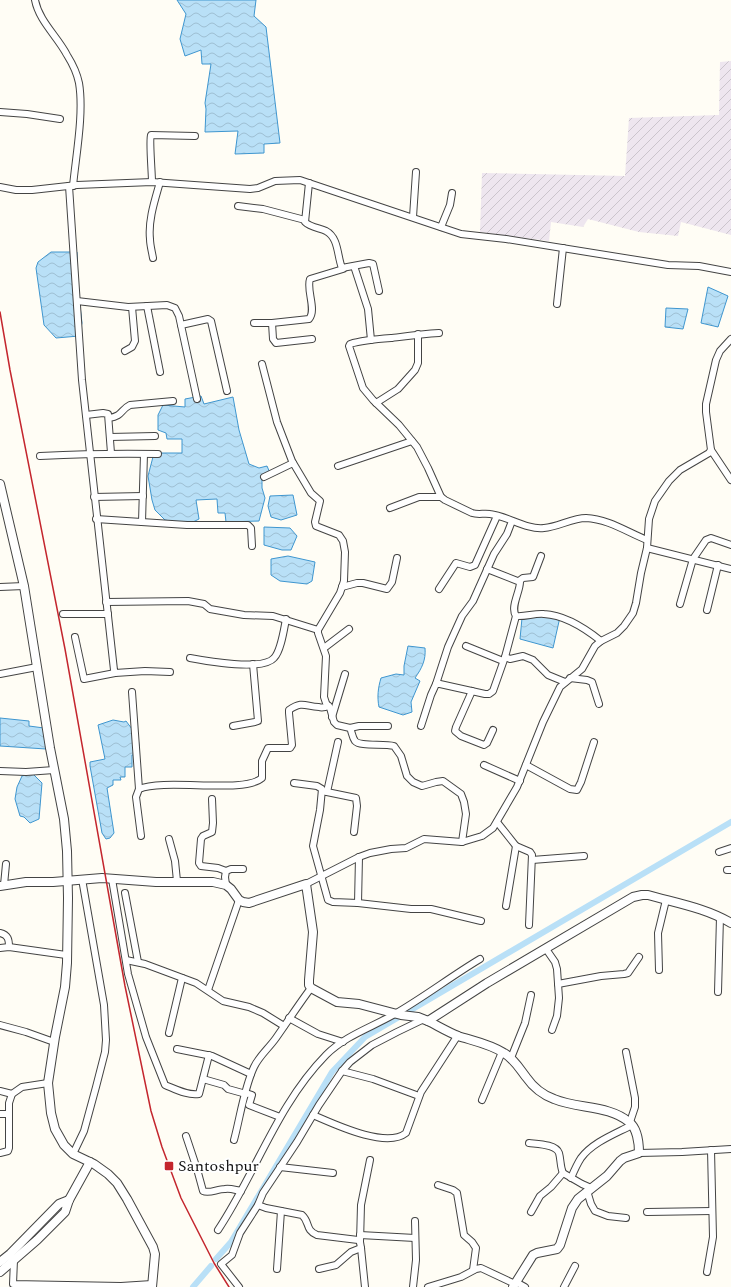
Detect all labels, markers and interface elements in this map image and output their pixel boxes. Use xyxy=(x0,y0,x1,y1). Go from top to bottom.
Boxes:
place label: Santoshpur xyxy=(178,1154,259,1178)
marker: Santoshpur xyxy=(163,1160,175,1172)

